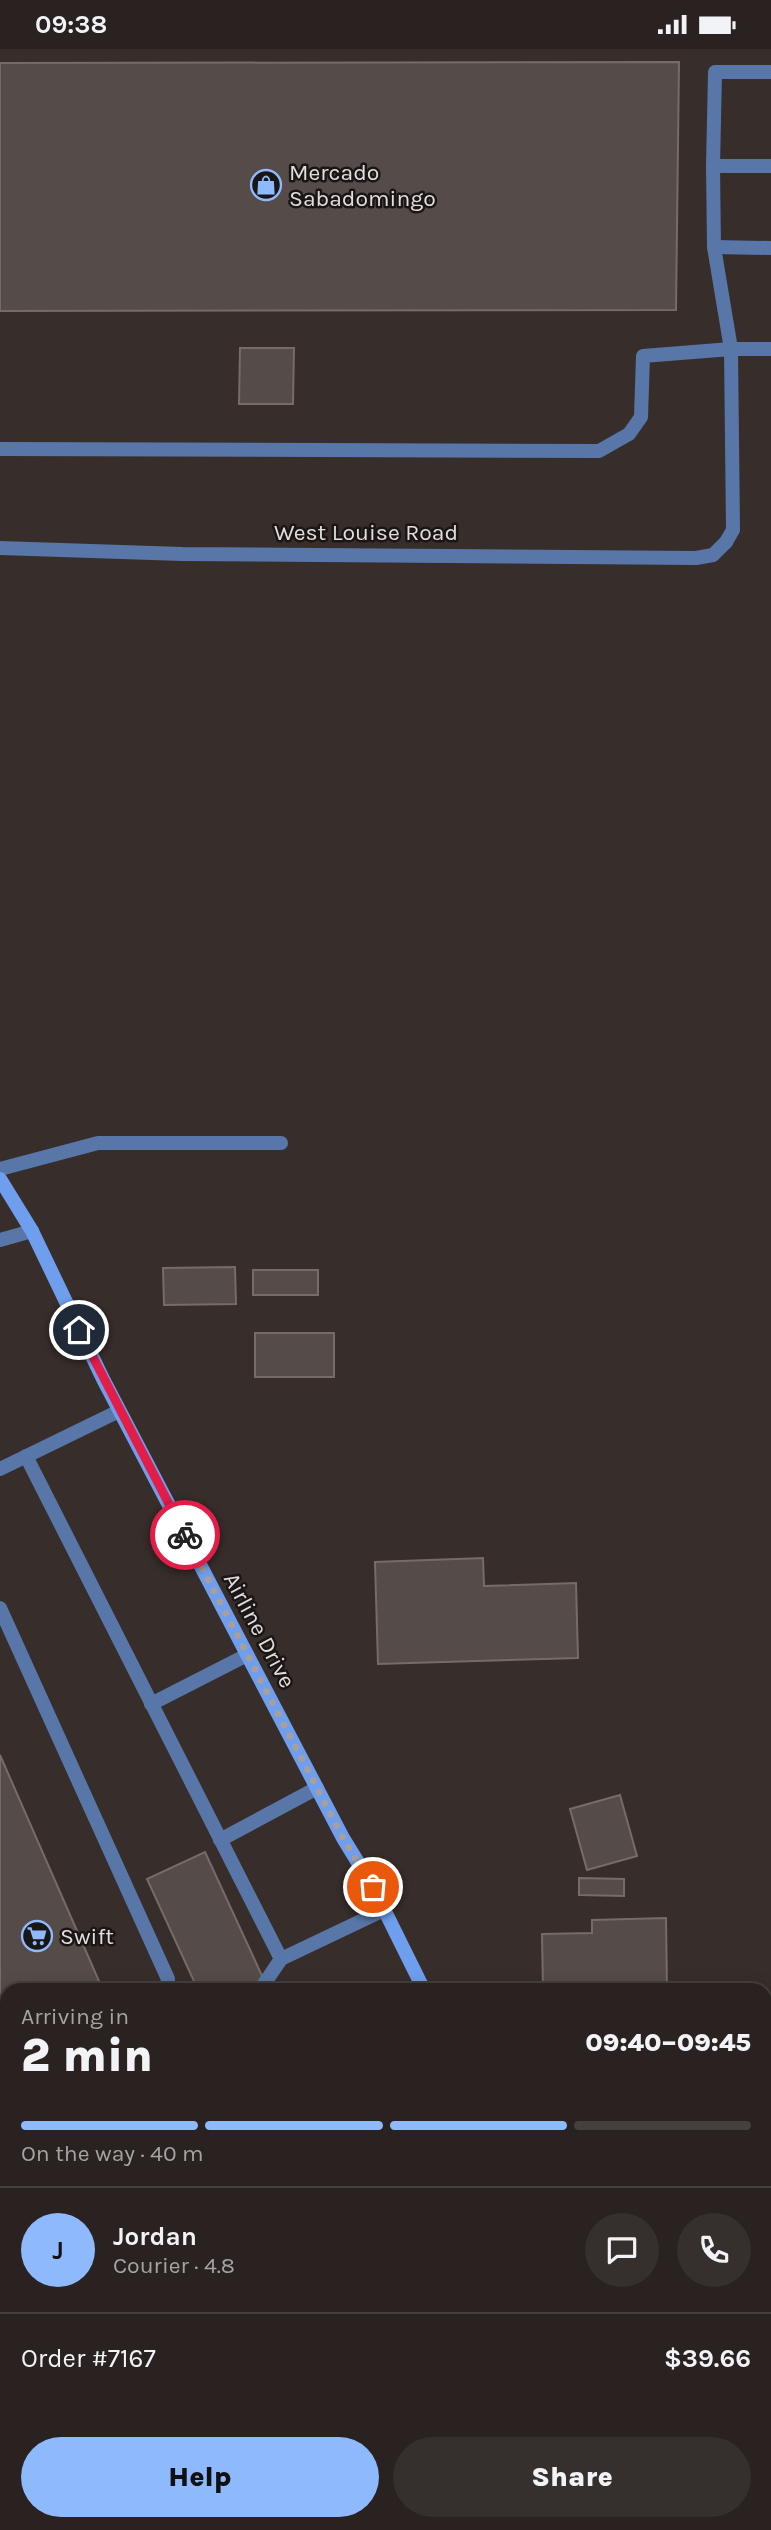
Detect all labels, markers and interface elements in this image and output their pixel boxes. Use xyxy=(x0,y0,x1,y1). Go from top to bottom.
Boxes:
text: 09:38 xyxy=(35,9,107,40)
place label: Mercado Sabadomingo xyxy=(289,159,436,212)
shop icon: Mercado Sabadomingo xyxy=(249,168,283,202)
street label: West Louise Road xyxy=(274,519,458,546)
pin xyxy=(49,1300,109,1360)
icon: home xyxy=(60,1311,98,1349)
courier xyxy=(150,1500,220,1570)
icon: bike xyxy=(166,1516,204,1554)
street label: Airline Drive xyxy=(218,1568,301,1692)
pin xyxy=(343,1857,403,1917)
icon: bag xyxy=(354,1868,392,1906)
supermarket icon: Swift xyxy=(20,1919,54,1953)
place label: Swift xyxy=(60,1923,114,1950)
text: Arriving in xyxy=(21,2003,129,2030)
text: 09:40–09:45 xyxy=(585,2027,751,2058)
text: 2 min xyxy=(21,2029,153,2083)
text: On the way · 40 m xyxy=(21,2140,204,2167)
button: chat xyxy=(585,2213,659,2287)
button: phone xyxy=(677,2213,751,2287)
text: Jordan xyxy=(113,2221,197,2252)
text: J xyxy=(52,2235,64,2266)
text: Courier · 4.8 xyxy=(113,2252,235,2279)
text: Order #7167 xyxy=(21,2343,156,2374)
text: $39.66 xyxy=(664,2343,751,2374)
button: Help xyxy=(21,2437,379,2517)
button: Share xyxy=(393,2437,751,2517)

